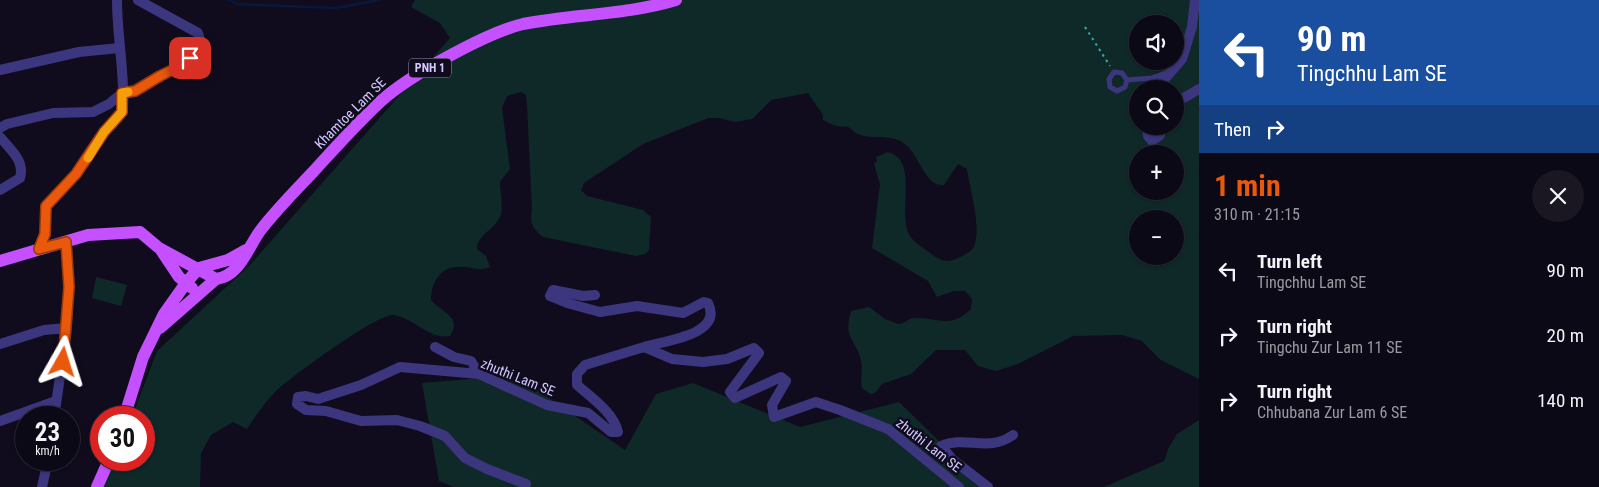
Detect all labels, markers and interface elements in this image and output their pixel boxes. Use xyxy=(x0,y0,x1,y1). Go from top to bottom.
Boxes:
map controls xyxy=(1129,15,1184,265)
button: sound xyxy=(1129,15,1184,70)
text: 90 m xyxy=(1297,19,1366,60)
icon: left xyxy=(1214,20,1279,85)
pin xyxy=(169,37,211,79)
icon: arrive xyxy=(176,44,204,72)
road number: PNH 1 xyxy=(409,58,451,78)
text: Tingchhu Lam SE xyxy=(1297,61,1447,86)
street label: Khamtoe Lam SE xyxy=(311,74,389,152)
button: search xyxy=(1129,80,1184,135)
icon: right xyxy=(1261,115,1289,143)
text: Then xyxy=(1214,118,1251,141)
button: + xyxy=(1129,145,1184,200)
text: 1 min xyxy=(1214,168,1281,203)
button: close xyxy=(1532,170,1584,222)
text: 310 m · 21:15 xyxy=(1214,205,1300,224)
button: − xyxy=(1129,210,1184,265)
text: Turn left xyxy=(1257,250,1322,273)
icon: left xyxy=(1214,257,1242,285)
text: 90 m xyxy=(1547,259,1584,282)
text: Tingchhu Lam SE xyxy=(1257,273,1366,292)
text: Turn right xyxy=(1257,315,1332,338)
icon: right xyxy=(1214,322,1242,350)
text: 20 m xyxy=(1547,324,1584,347)
position arrow xyxy=(36,335,88,387)
text: Tingchu Zur Lam 11 SE xyxy=(1257,338,1402,357)
street label: zhuthi Lam SE xyxy=(479,355,557,399)
text: Turn right xyxy=(1257,380,1332,403)
icon: right xyxy=(1214,387,1242,415)
text: 140 m xyxy=(1537,389,1584,412)
text: Chhubana Zur Lam 6 SE xyxy=(1257,403,1407,422)
speed limit sign: 30 xyxy=(90,406,155,471)
street label: zhuthi Lam SE xyxy=(893,415,965,475)
text: 23 xyxy=(35,418,60,447)
text: km/h xyxy=(35,444,60,458)

